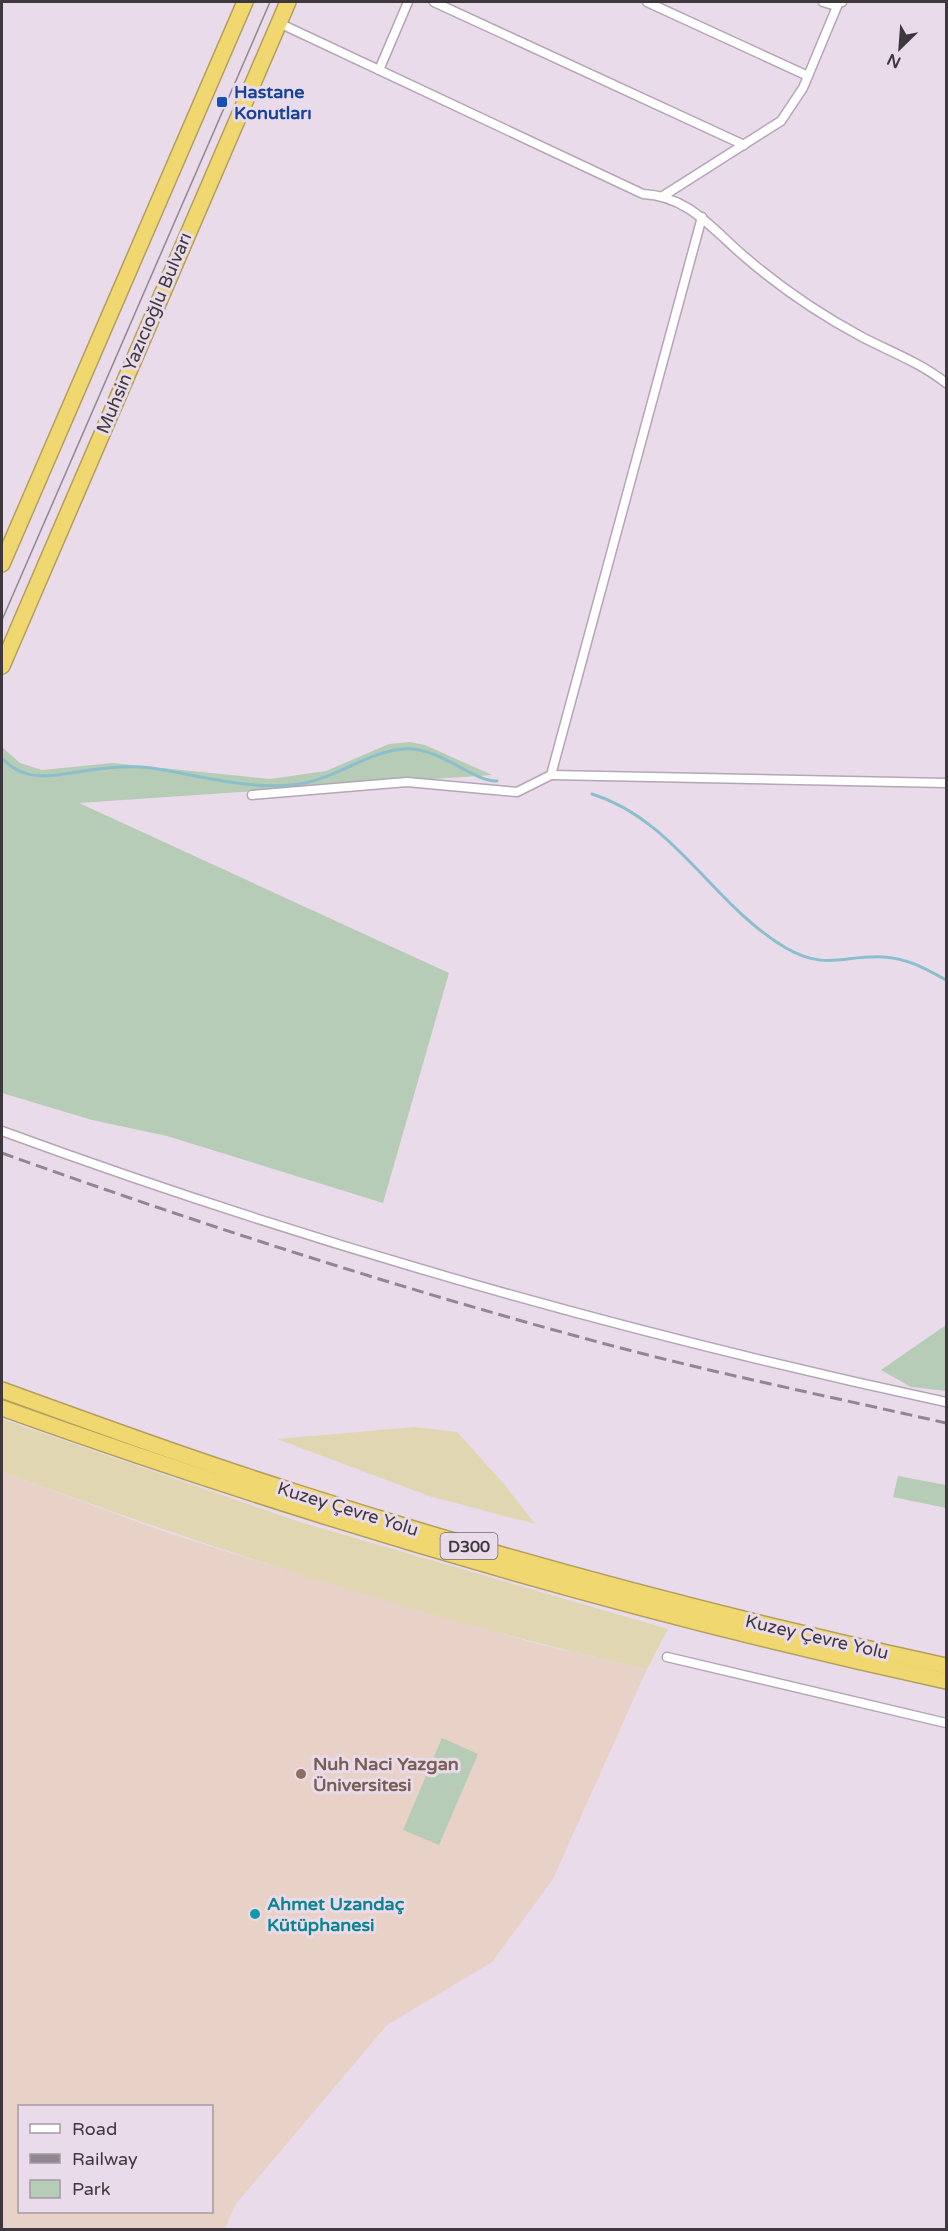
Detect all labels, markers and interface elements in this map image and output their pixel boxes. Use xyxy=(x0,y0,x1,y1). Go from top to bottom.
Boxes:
north arrow xyxy=(870,18,930,78)
text: N xyxy=(884,49,904,72)
place label: Hastane Konutları xyxy=(234,81,312,124)
marker: Hastane Konutları xyxy=(215,95,229,109)
street label: Muhsin Yazıcıoğlu Bulvarı xyxy=(92,229,196,437)
street label: Kuzey Çevre Yolu xyxy=(275,1477,421,1541)
road number: D300 xyxy=(440,1533,498,1559)
street label: Kuzey Çevre Yolu xyxy=(743,1610,891,1664)
place label: Nuh Naci Yazgan Üniversitesi xyxy=(313,1753,459,1796)
marker: Nuh Naci Yazgan Üniversitesi xyxy=(294,1767,308,1781)
place label: Ahmet Uzandaç Kütüphanesi xyxy=(267,1893,405,1936)
marker: Ahmet Uzandaç Kütüphanesi xyxy=(248,1907,262,1921)
legend xyxy=(18,2105,213,2213)
text: Road xyxy=(72,2118,117,2140)
text: Railway xyxy=(72,2148,138,2170)
text: Park xyxy=(72,2178,111,2200)

